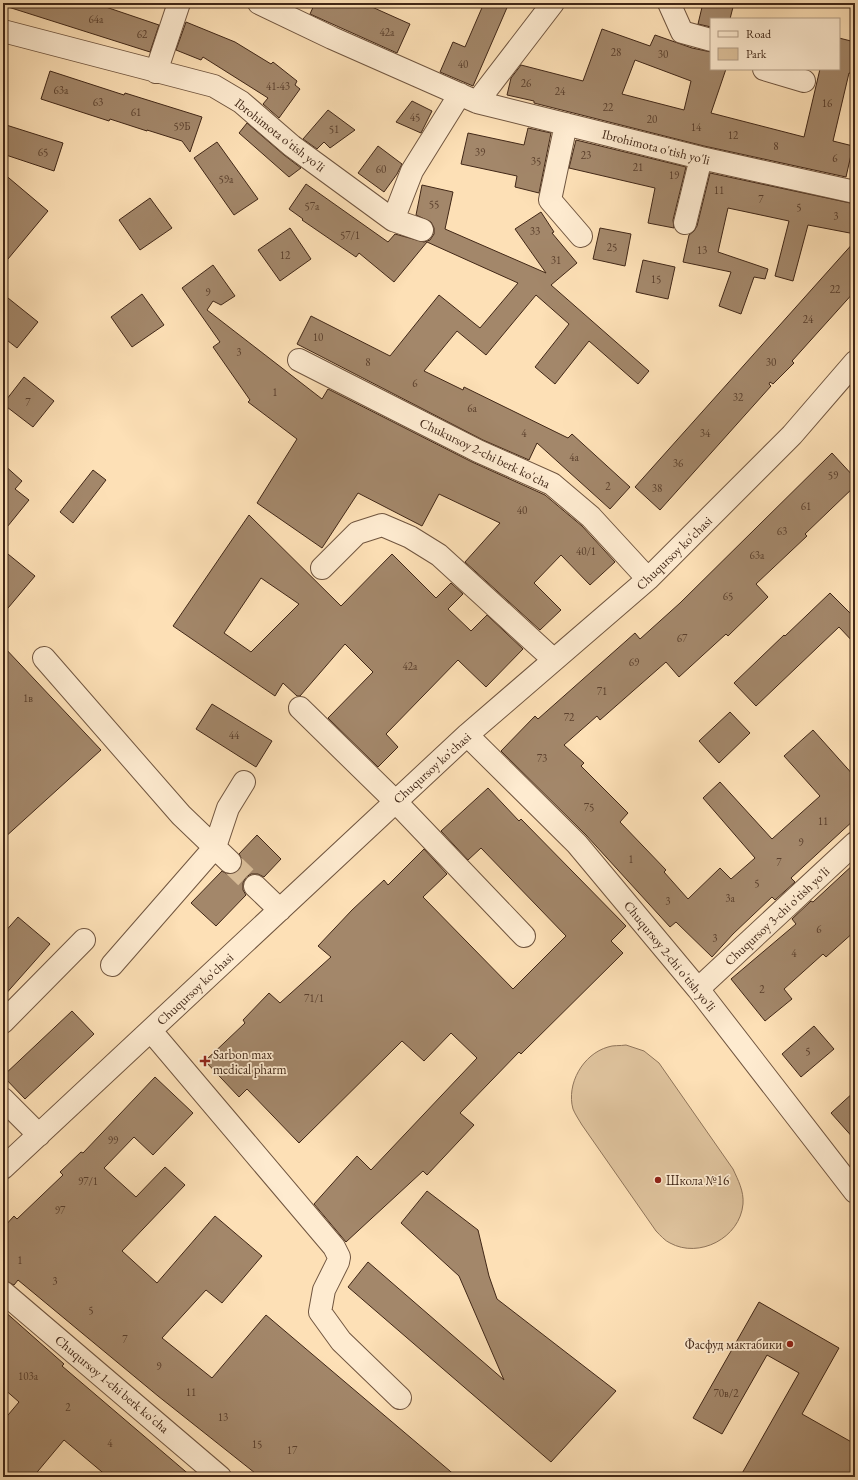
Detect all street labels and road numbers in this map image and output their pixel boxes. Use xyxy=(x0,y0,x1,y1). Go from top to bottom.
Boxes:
street label: Ibrohimota o'tish yo'li xyxy=(231,94,329,176)
street label: Ibrohimota o'tish yo'li xyxy=(600,125,712,169)
street label: Chukursoy 2-chi berk ko'cha xyxy=(417,414,554,492)
street label: Chuqursoy ko'chasi xyxy=(632,512,716,594)
street label: Chuqursoy ko'chasi xyxy=(390,729,474,807)
street label: Chuqursoy 3-chi o'tish yo'li xyxy=(721,863,833,969)
street label: Chuqursoy 2-chi o'tish yo'li xyxy=(620,897,720,1015)
street label: Chuqursoy ko'chasi xyxy=(153,949,237,1029)
street label: Chuqursoy 1-chi berk ko'cha xyxy=(51,1331,173,1437)

